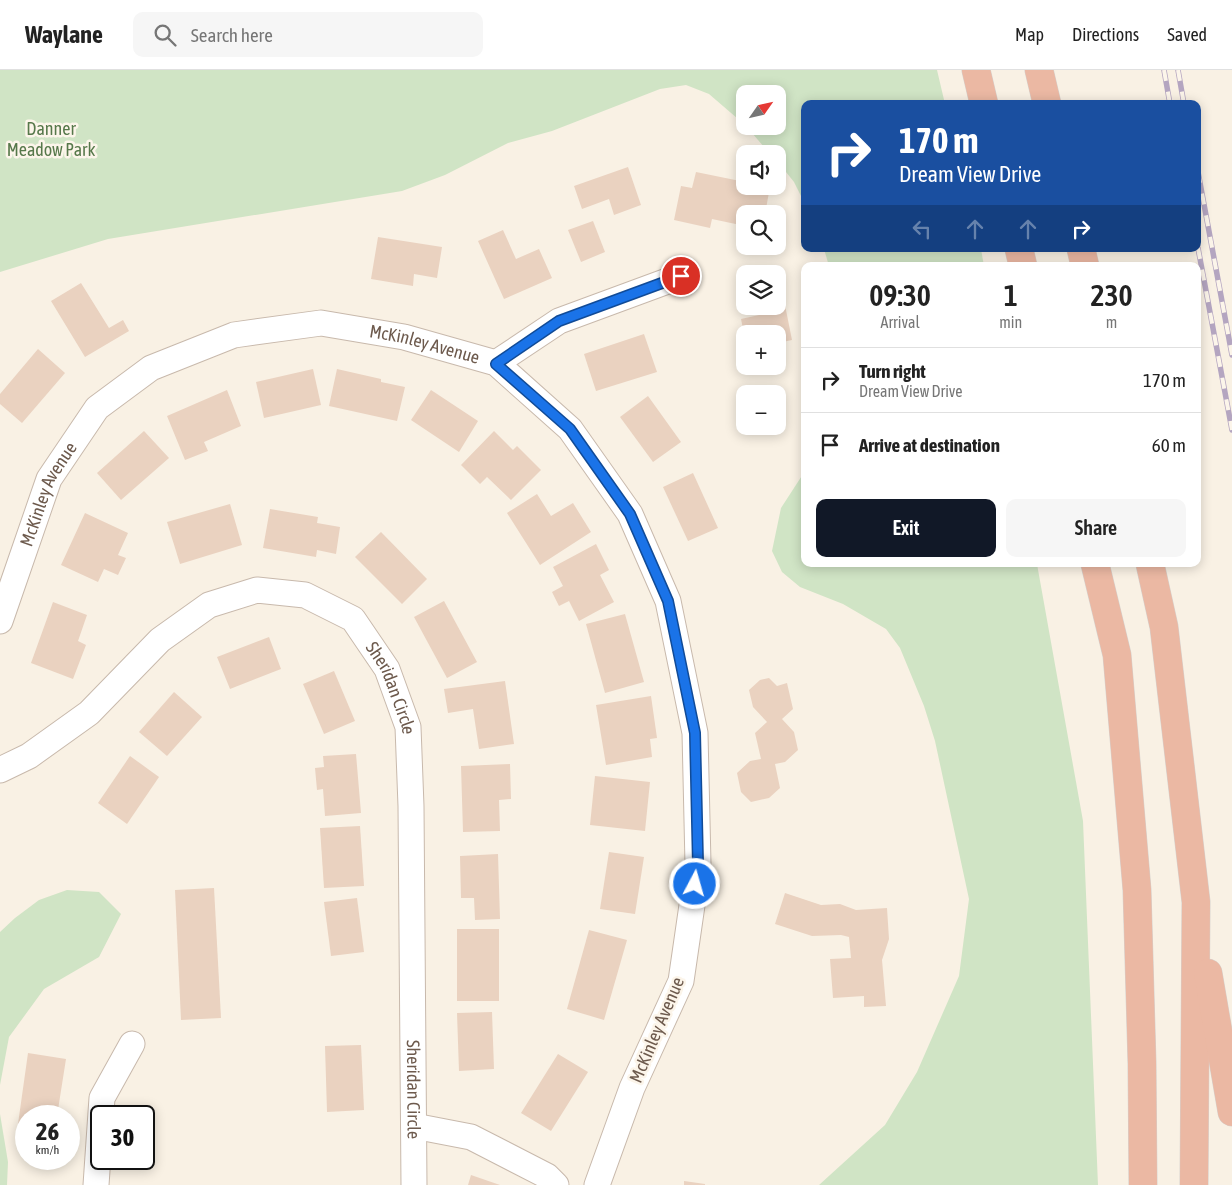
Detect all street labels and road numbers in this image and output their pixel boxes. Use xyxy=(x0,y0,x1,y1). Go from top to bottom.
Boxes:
street label: McKinley Avenue xyxy=(368,320,482,368)
street label: McKinley Avenue xyxy=(16,438,81,549)
street label: Sheridan Circle xyxy=(362,638,419,734)
street label: McKinley Avenue xyxy=(625,974,688,1086)
street label: Sheridan Circle xyxy=(403,1040,425,1139)

